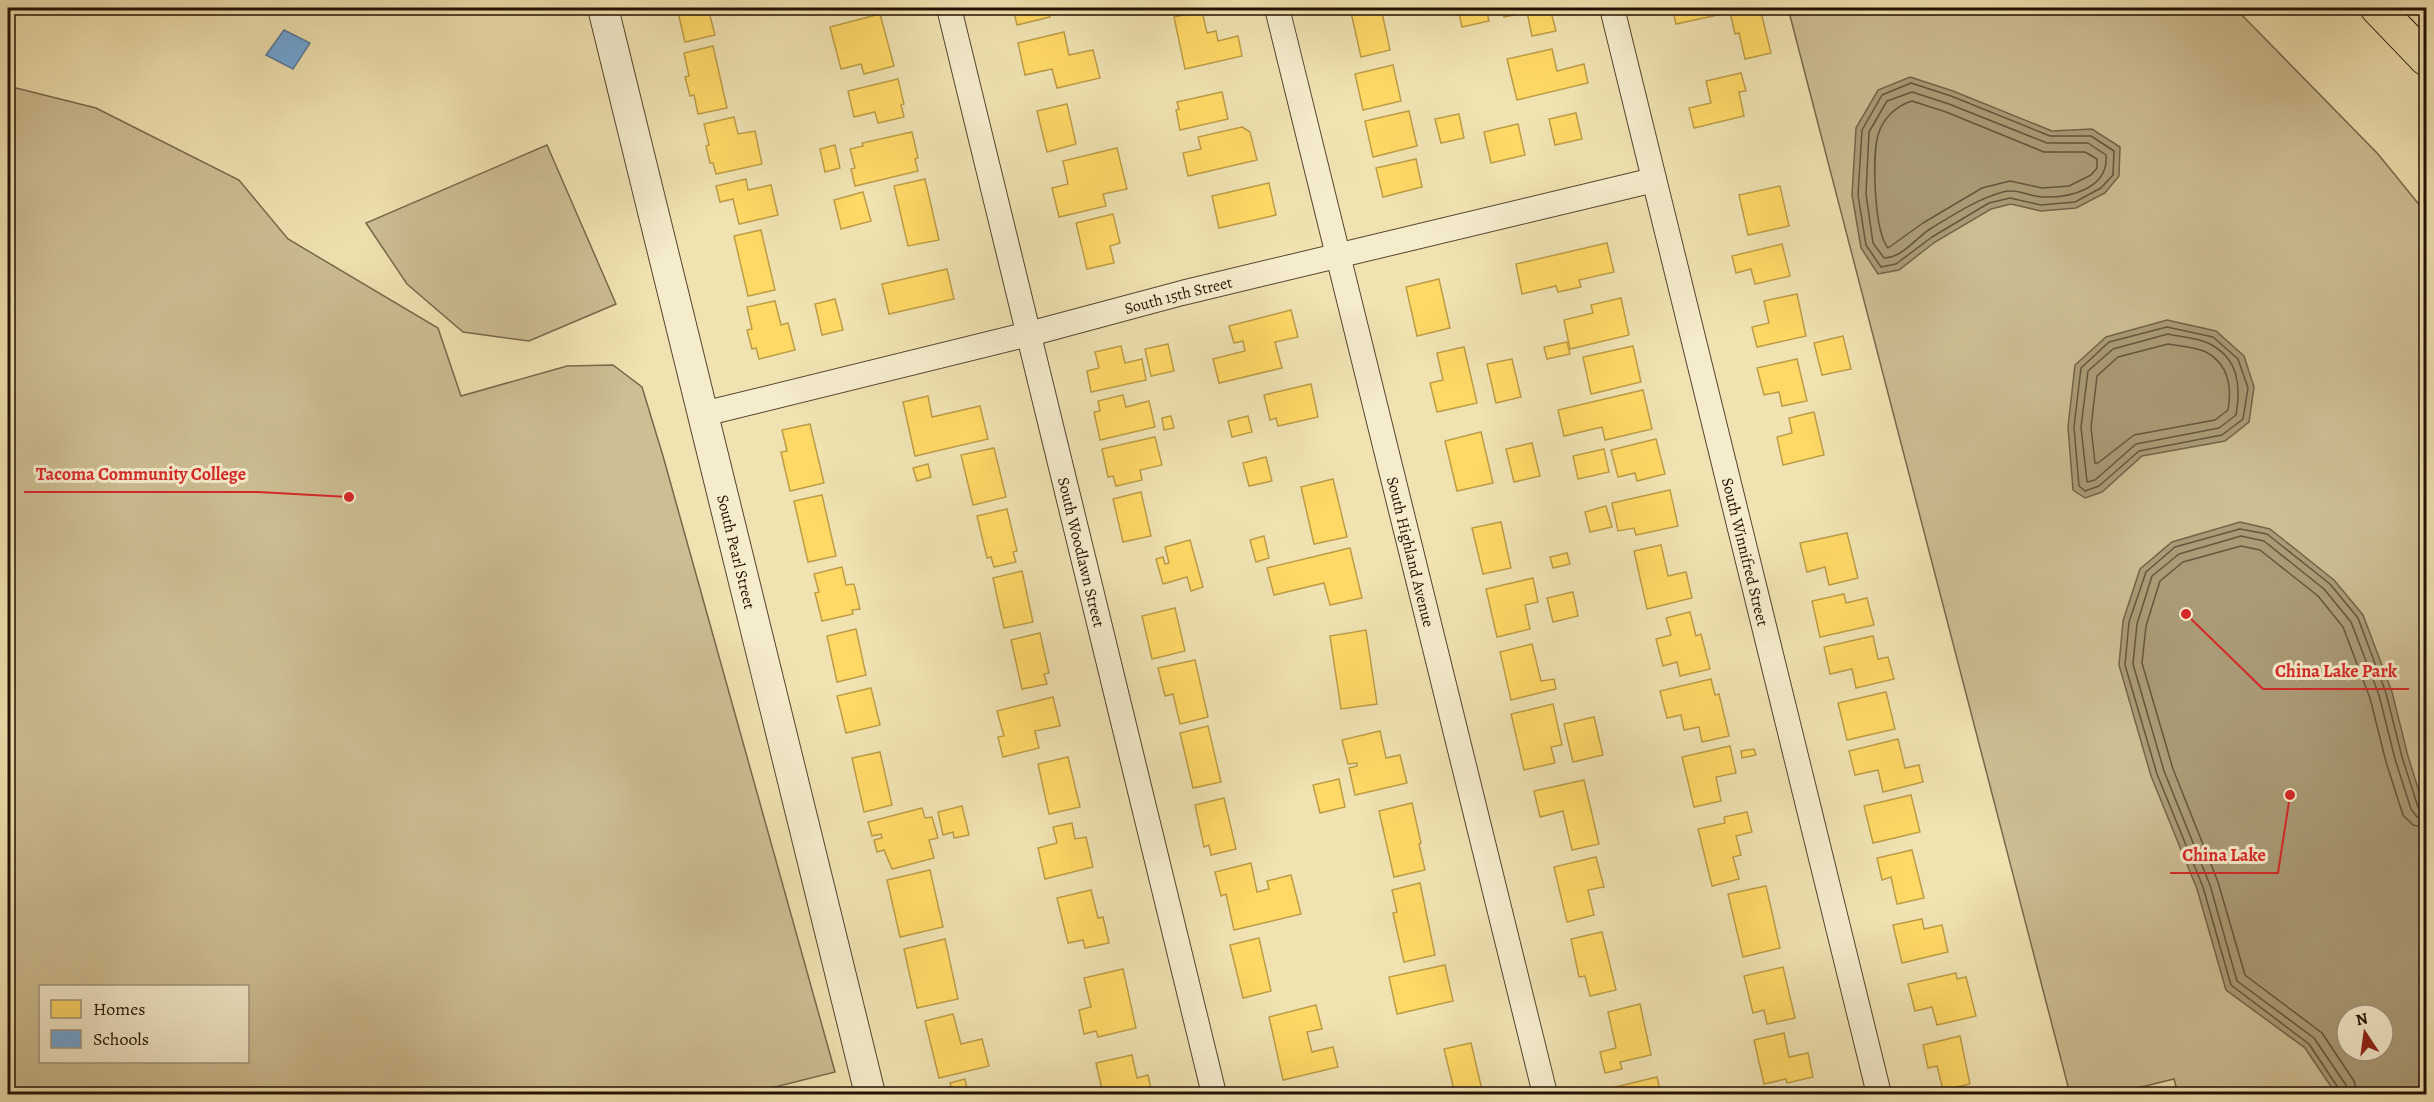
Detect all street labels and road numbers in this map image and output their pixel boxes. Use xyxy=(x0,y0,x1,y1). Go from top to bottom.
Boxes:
street label: South 15th Street xyxy=(1122,271,1235,320)
street label: South Highland Avenue xyxy=(1381,474,1439,630)
street label: South Woodlawn Street xyxy=(1052,475,1110,630)
street label: South Winnifred Street xyxy=(1716,476,1774,629)
street label: South Pearl Street xyxy=(711,493,760,612)

